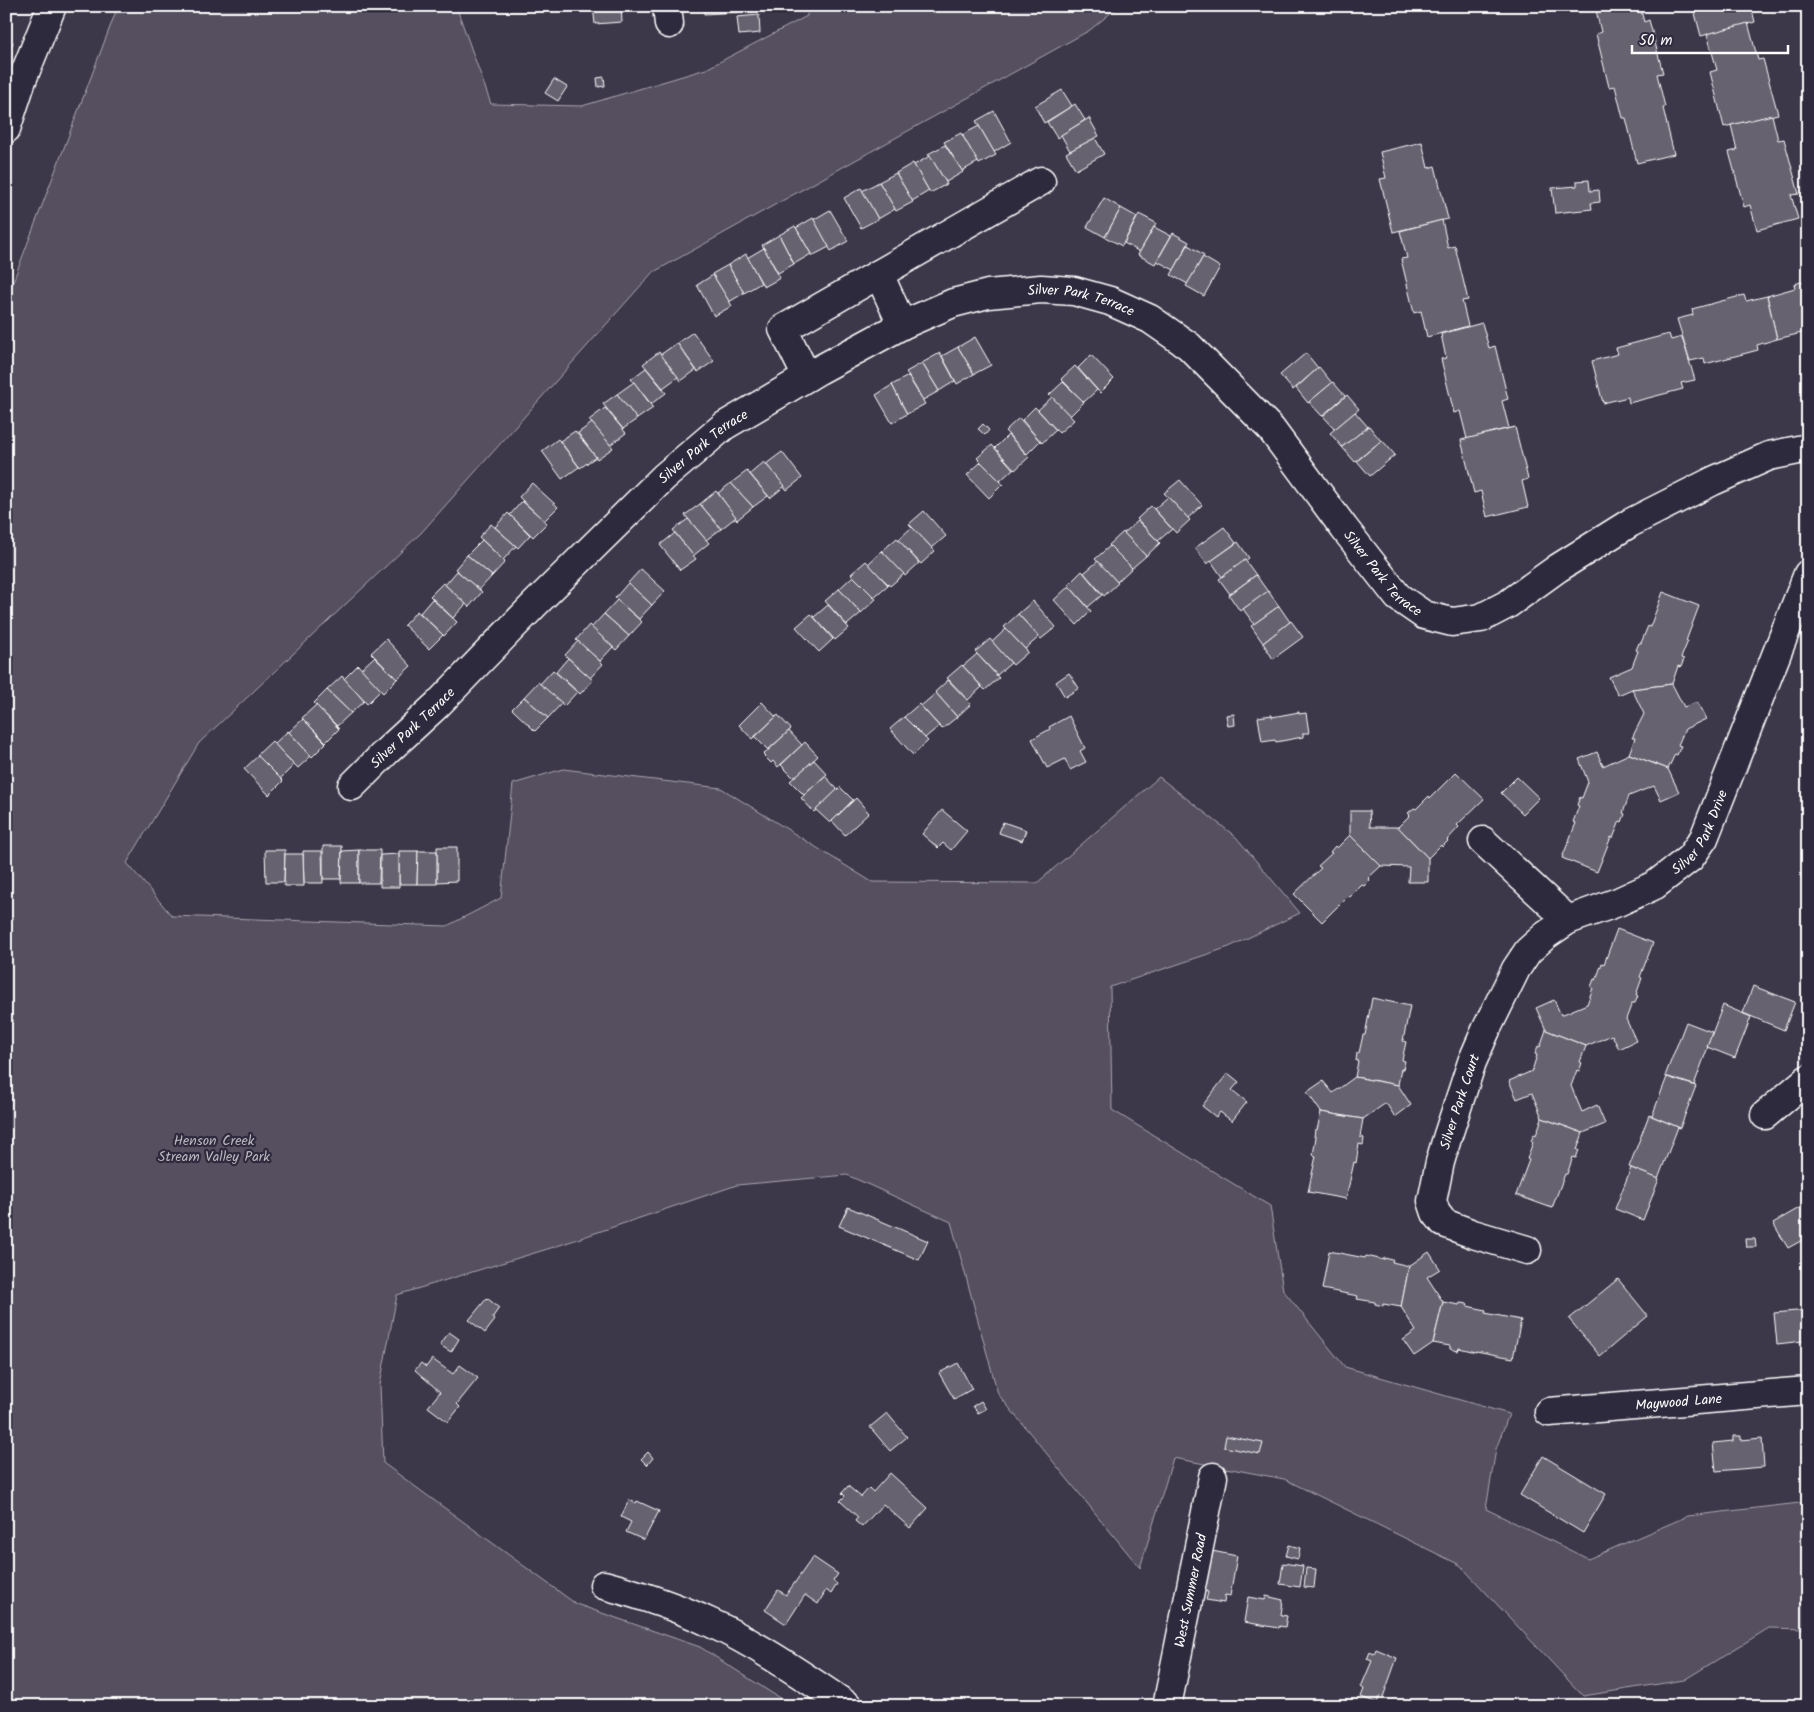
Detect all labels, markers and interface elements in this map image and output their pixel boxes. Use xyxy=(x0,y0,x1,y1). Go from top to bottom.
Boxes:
scale bar xyxy=(1632,22,1788,54)
text: 50 m xyxy=(1639,29,1673,53)
street label: Silver Park Terrace xyxy=(1027,279,1138,323)
street label: Silver Park Terrace xyxy=(653,404,753,489)
street label: Silver Park Terrace xyxy=(1338,526,1427,623)
street label: Silver Park Terrace xyxy=(365,682,461,774)
street label: Silver Park Drive xyxy=(1667,786,1734,881)
street label: Silver Park Court xyxy=(1434,1050,1486,1152)
park label: Henson Creek Stream Valley Park xyxy=(158,1130,270,1168)
street label: Maywood Lane xyxy=(1634,1388,1724,1417)
street label: West Summer Road xyxy=(1169,1531,1214,1649)

